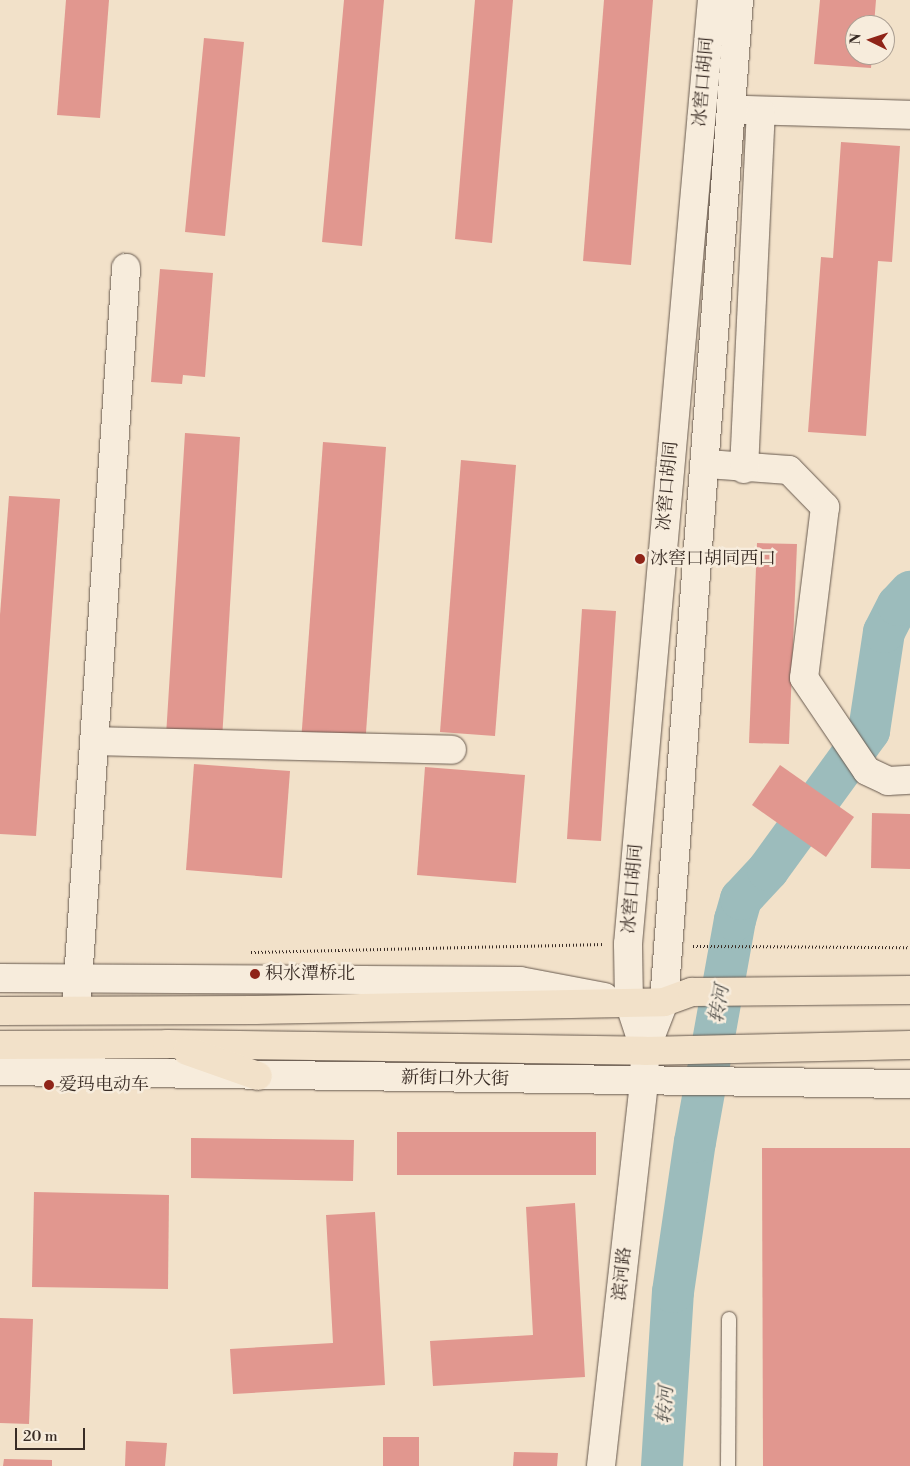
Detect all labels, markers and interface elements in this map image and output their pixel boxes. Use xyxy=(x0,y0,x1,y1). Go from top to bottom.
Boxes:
north arrow xyxy=(845,15,895,65)
text: N xyxy=(847,33,865,45)
street label: 冰窖口胡同 xyxy=(689,36,719,128)
street label: 冰窖口胡同 xyxy=(653,440,683,532)
place label: 冰窖口胡同西口 xyxy=(650,548,776,570)
marker: 冰窖口胡同西口 xyxy=(634,553,646,565)
street label: 冰窖口胡同 xyxy=(618,843,648,935)
place label: 积水潭桥北 xyxy=(265,963,355,985)
marker: 积水潭桥北 xyxy=(249,968,261,980)
water label: 转河 xyxy=(705,983,735,1025)
street label: 新街口外大街 xyxy=(401,1067,509,1091)
place label: 爱玛电动车 xyxy=(59,1074,149,1096)
marker: 爱玛电动车 xyxy=(43,1079,55,1091)
street label: 滨河路 xyxy=(609,1246,637,1302)
water label: 转河 xyxy=(653,1385,679,1425)
scale bar xyxy=(18,1418,88,1450)
text: 20 m xyxy=(23,1427,58,1446)

